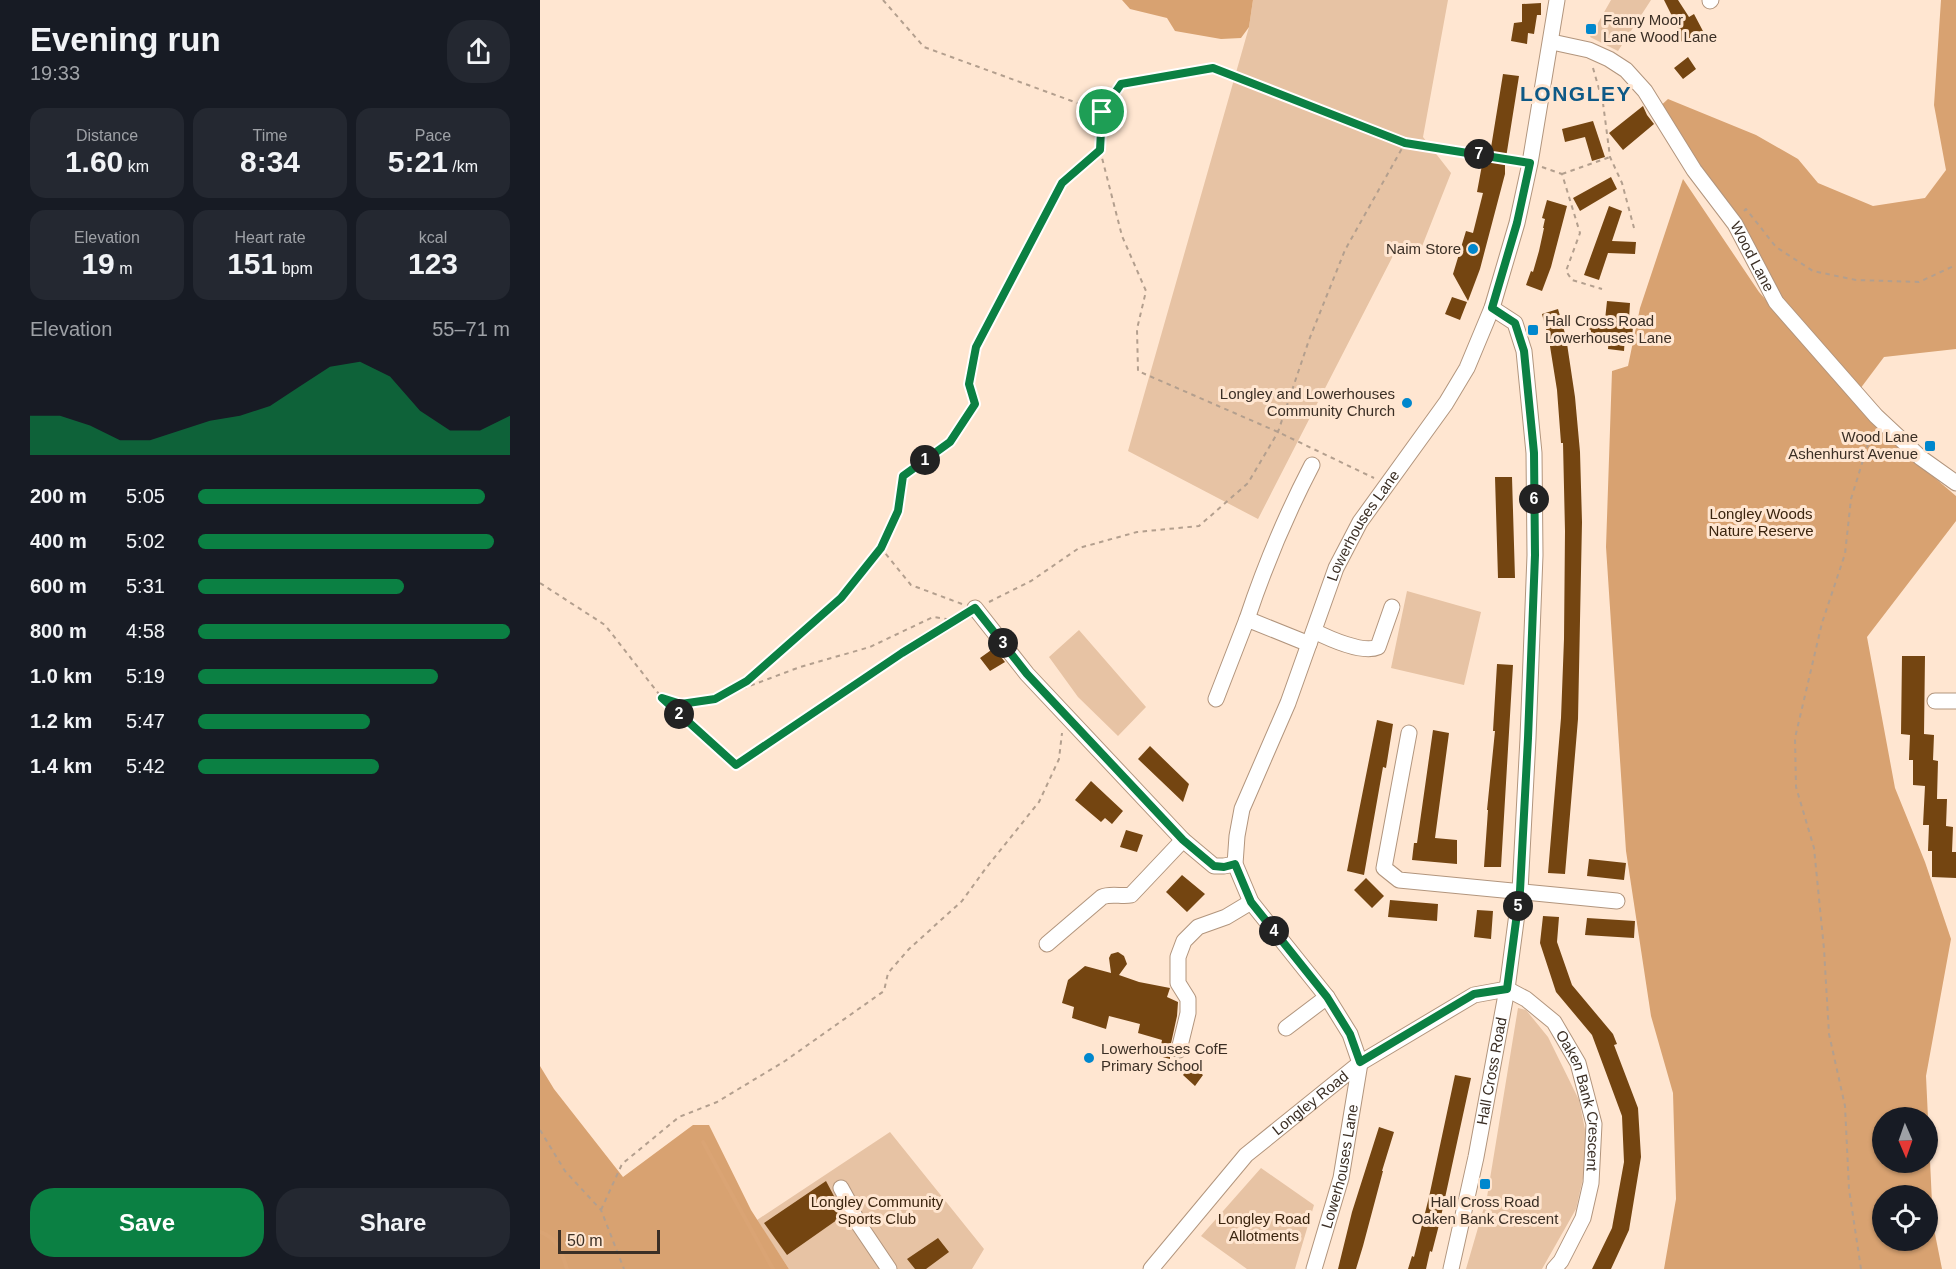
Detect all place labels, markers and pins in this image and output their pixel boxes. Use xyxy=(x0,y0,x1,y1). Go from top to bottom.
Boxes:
place label: Fanny Moor Lane Wood Lane xyxy=(1603,11,1717,45)
marker: Fanny Moor Lane Wood Lane xyxy=(1584,22,1598,36)
pin xyxy=(1076,86,1127,137)
pin: 7 xyxy=(1464,139,1494,169)
place label: Naim Store xyxy=(1386,240,1461,257)
marker: Naim Store xyxy=(1466,242,1480,256)
place label: Hall Cross Road Lowerhouses Lane xyxy=(1545,312,1672,346)
marker: Hall Cross Road Lowerhouses Lane xyxy=(1526,323,1540,337)
place label: Longley and Lowerhouses Community Church xyxy=(1220,385,1395,419)
marker: Longley and Lowerhouses Community Church xyxy=(1400,396,1414,410)
place label: Wood Lane Ashenhurst Avenue xyxy=(1788,428,1918,462)
marker: Wood Lane Ashenhurst Avenue xyxy=(1923,439,1937,453)
pin: 1 xyxy=(910,445,940,475)
pin: 6 xyxy=(1519,484,1549,514)
pin: 3 xyxy=(988,628,1018,658)
pin: 2 xyxy=(664,699,694,729)
pin: 5 xyxy=(1503,891,1533,921)
pin: 4 xyxy=(1259,916,1289,946)
place label: Lowerhouses CofE Primary School xyxy=(1101,1040,1228,1074)
marker: Lowerhouses CofE Primary School xyxy=(1082,1051,1096,1065)
marker: Hall Cross Road Oaken Bank Crescent xyxy=(1478,1177,1492,1191)
place label: Hall Cross Road Oaken Bank Crescent xyxy=(1412,1193,1559,1227)

